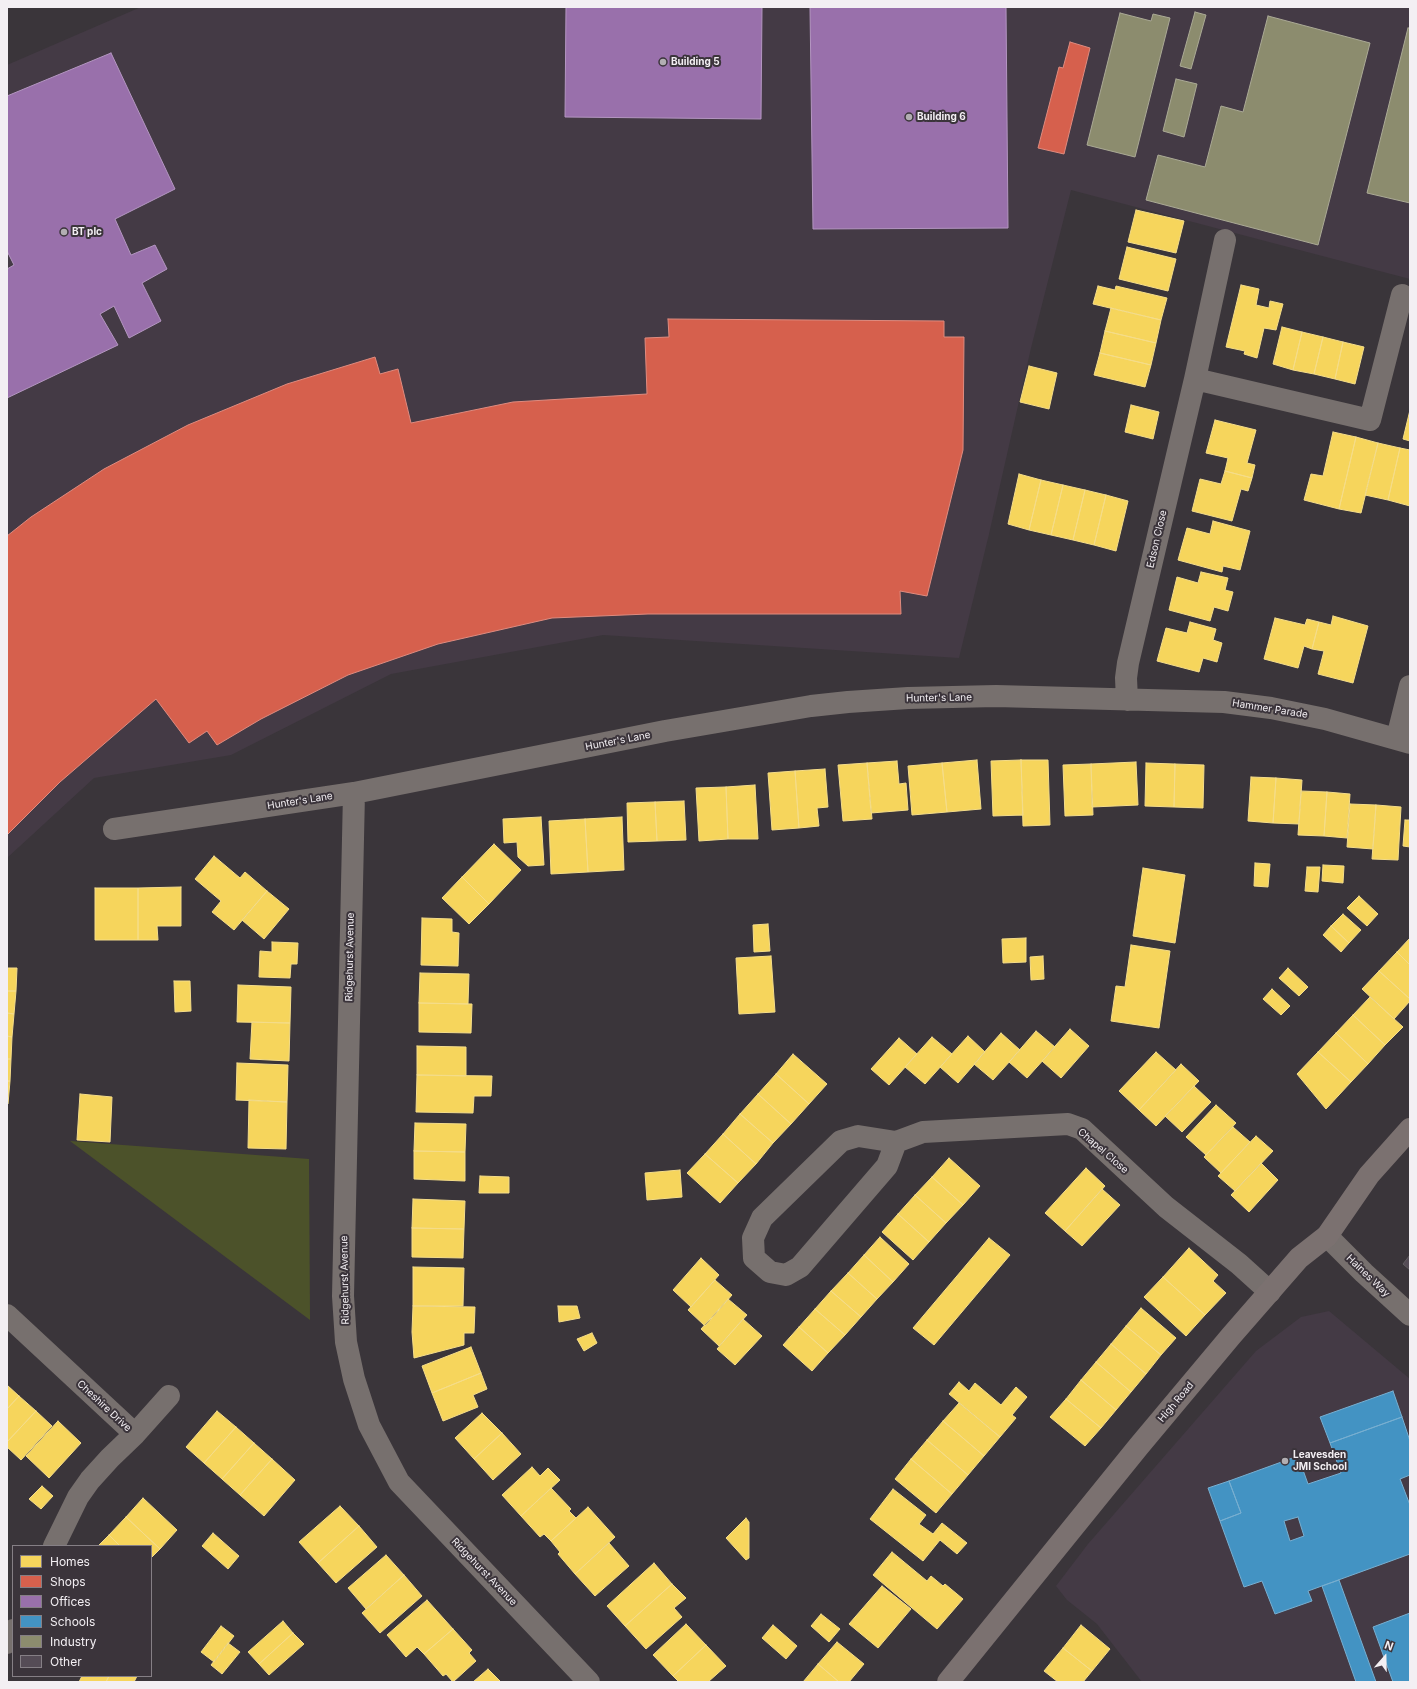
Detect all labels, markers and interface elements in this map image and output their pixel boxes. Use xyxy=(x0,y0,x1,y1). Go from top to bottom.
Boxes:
place label: Building 5 xyxy=(671,56,720,68)
marker: Building 5 xyxy=(658,57,668,67)
place label: Building 6 xyxy=(917,111,966,123)
marker: Building 6 xyxy=(904,112,914,122)
place label: BT plc xyxy=(72,226,102,238)
marker: BT plc xyxy=(59,227,69,237)
street label: Edson Close xyxy=(1145,509,1169,569)
street label: Hunter's Lane xyxy=(906,691,972,705)
street label: Hammer Parade xyxy=(1231,697,1309,721)
street label: Hunter's Lane xyxy=(584,729,652,753)
street label: Hunter's Lane xyxy=(266,790,334,812)
street label: Ridgehurst Avenue xyxy=(343,912,357,1002)
street label: Chapel Close xyxy=(1075,1126,1131,1176)
street label: Ridgehurst Avenue xyxy=(338,1235,352,1325)
street label: Haines Way xyxy=(1344,1252,1392,1300)
street label: Cheshire Drive xyxy=(74,1378,134,1434)
street label: High Road xyxy=(1156,1379,1196,1425)
place label: Leavesden JMI School xyxy=(1293,1449,1347,1472)
marker: Leavesden JMI School xyxy=(1280,1456,1290,1466)
street label: Ridgehurst Avenue xyxy=(449,1536,519,1608)
legend xyxy=(12,1545,152,1677)
text: Homes xyxy=(50,1554,90,1569)
text: Shops xyxy=(50,1574,86,1589)
text: Offices xyxy=(50,1594,91,1609)
text: Schools xyxy=(50,1614,95,1629)
text: Industry xyxy=(50,1634,96,1649)
north arrow xyxy=(1365,1637,1405,1677)
text: N xyxy=(1383,1638,1395,1654)
text: Other xyxy=(50,1654,82,1669)

